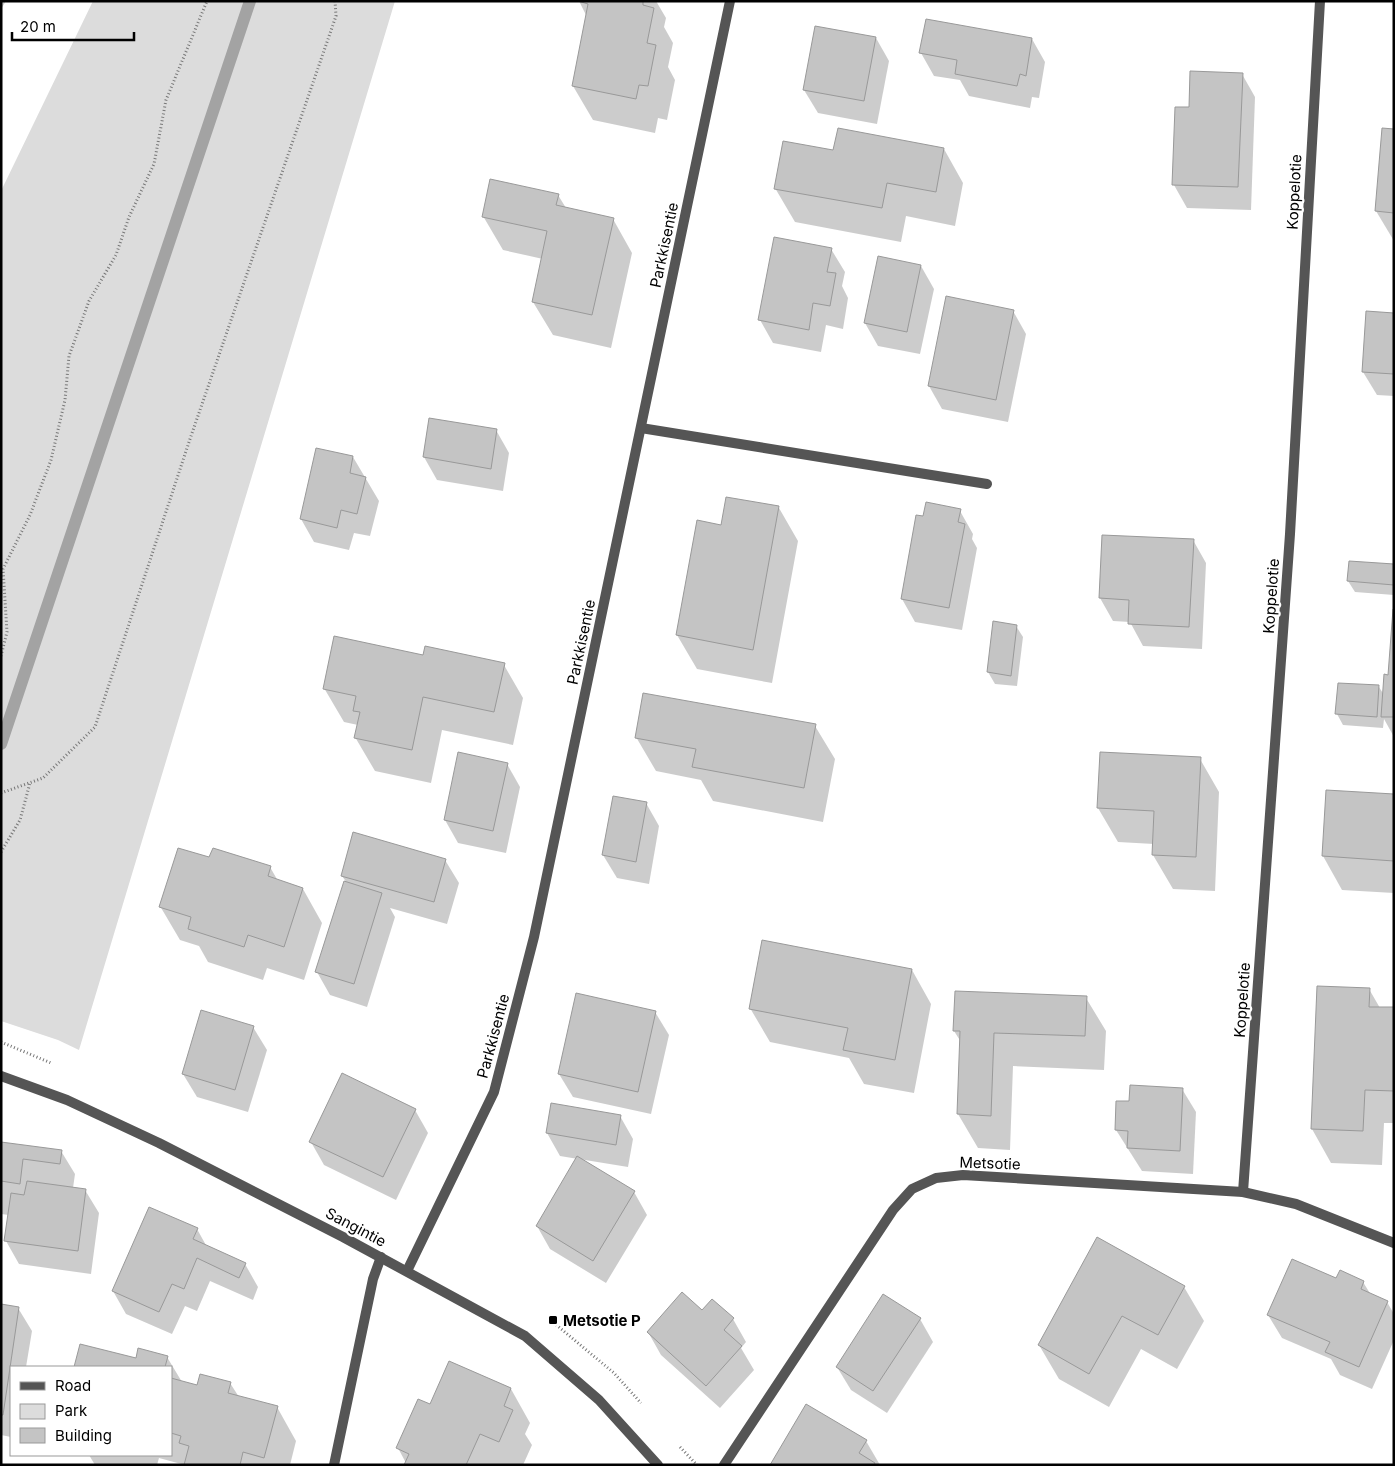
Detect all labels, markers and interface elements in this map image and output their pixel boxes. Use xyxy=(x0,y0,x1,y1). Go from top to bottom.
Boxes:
scale bar xyxy=(12,10,135,42)
text: 20 m xyxy=(20,17,56,36)
street label: Koppelotie xyxy=(1283,154,1305,230)
street label: Parkkisentie xyxy=(646,201,682,289)
street label: Koppelotie xyxy=(1259,558,1283,634)
street label: Parkkisentie xyxy=(563,598,599,686)
street label: Koppelotie xyxy=(1230,962,1254,1038)
street label: Parkkisentie xyxy=(473,992,513,1080)
street label: Metsotie xyxy=(959,1152,1021,1174)
street label: Sangintie xyxy=(322,1203,390,1251)
place label: Metsotie P xyxy=(563,1311,641,1330)
marker: Metsotie P xyxy=(547,1314,559,1326)
legend xyxy=(10,1366,172,1456)
text: Road xyxy=(55,1376,91,1395)
text: Park xyxy=(55,1401,88,1420)
text: Building xyxy=(55,1426,112,1445)

